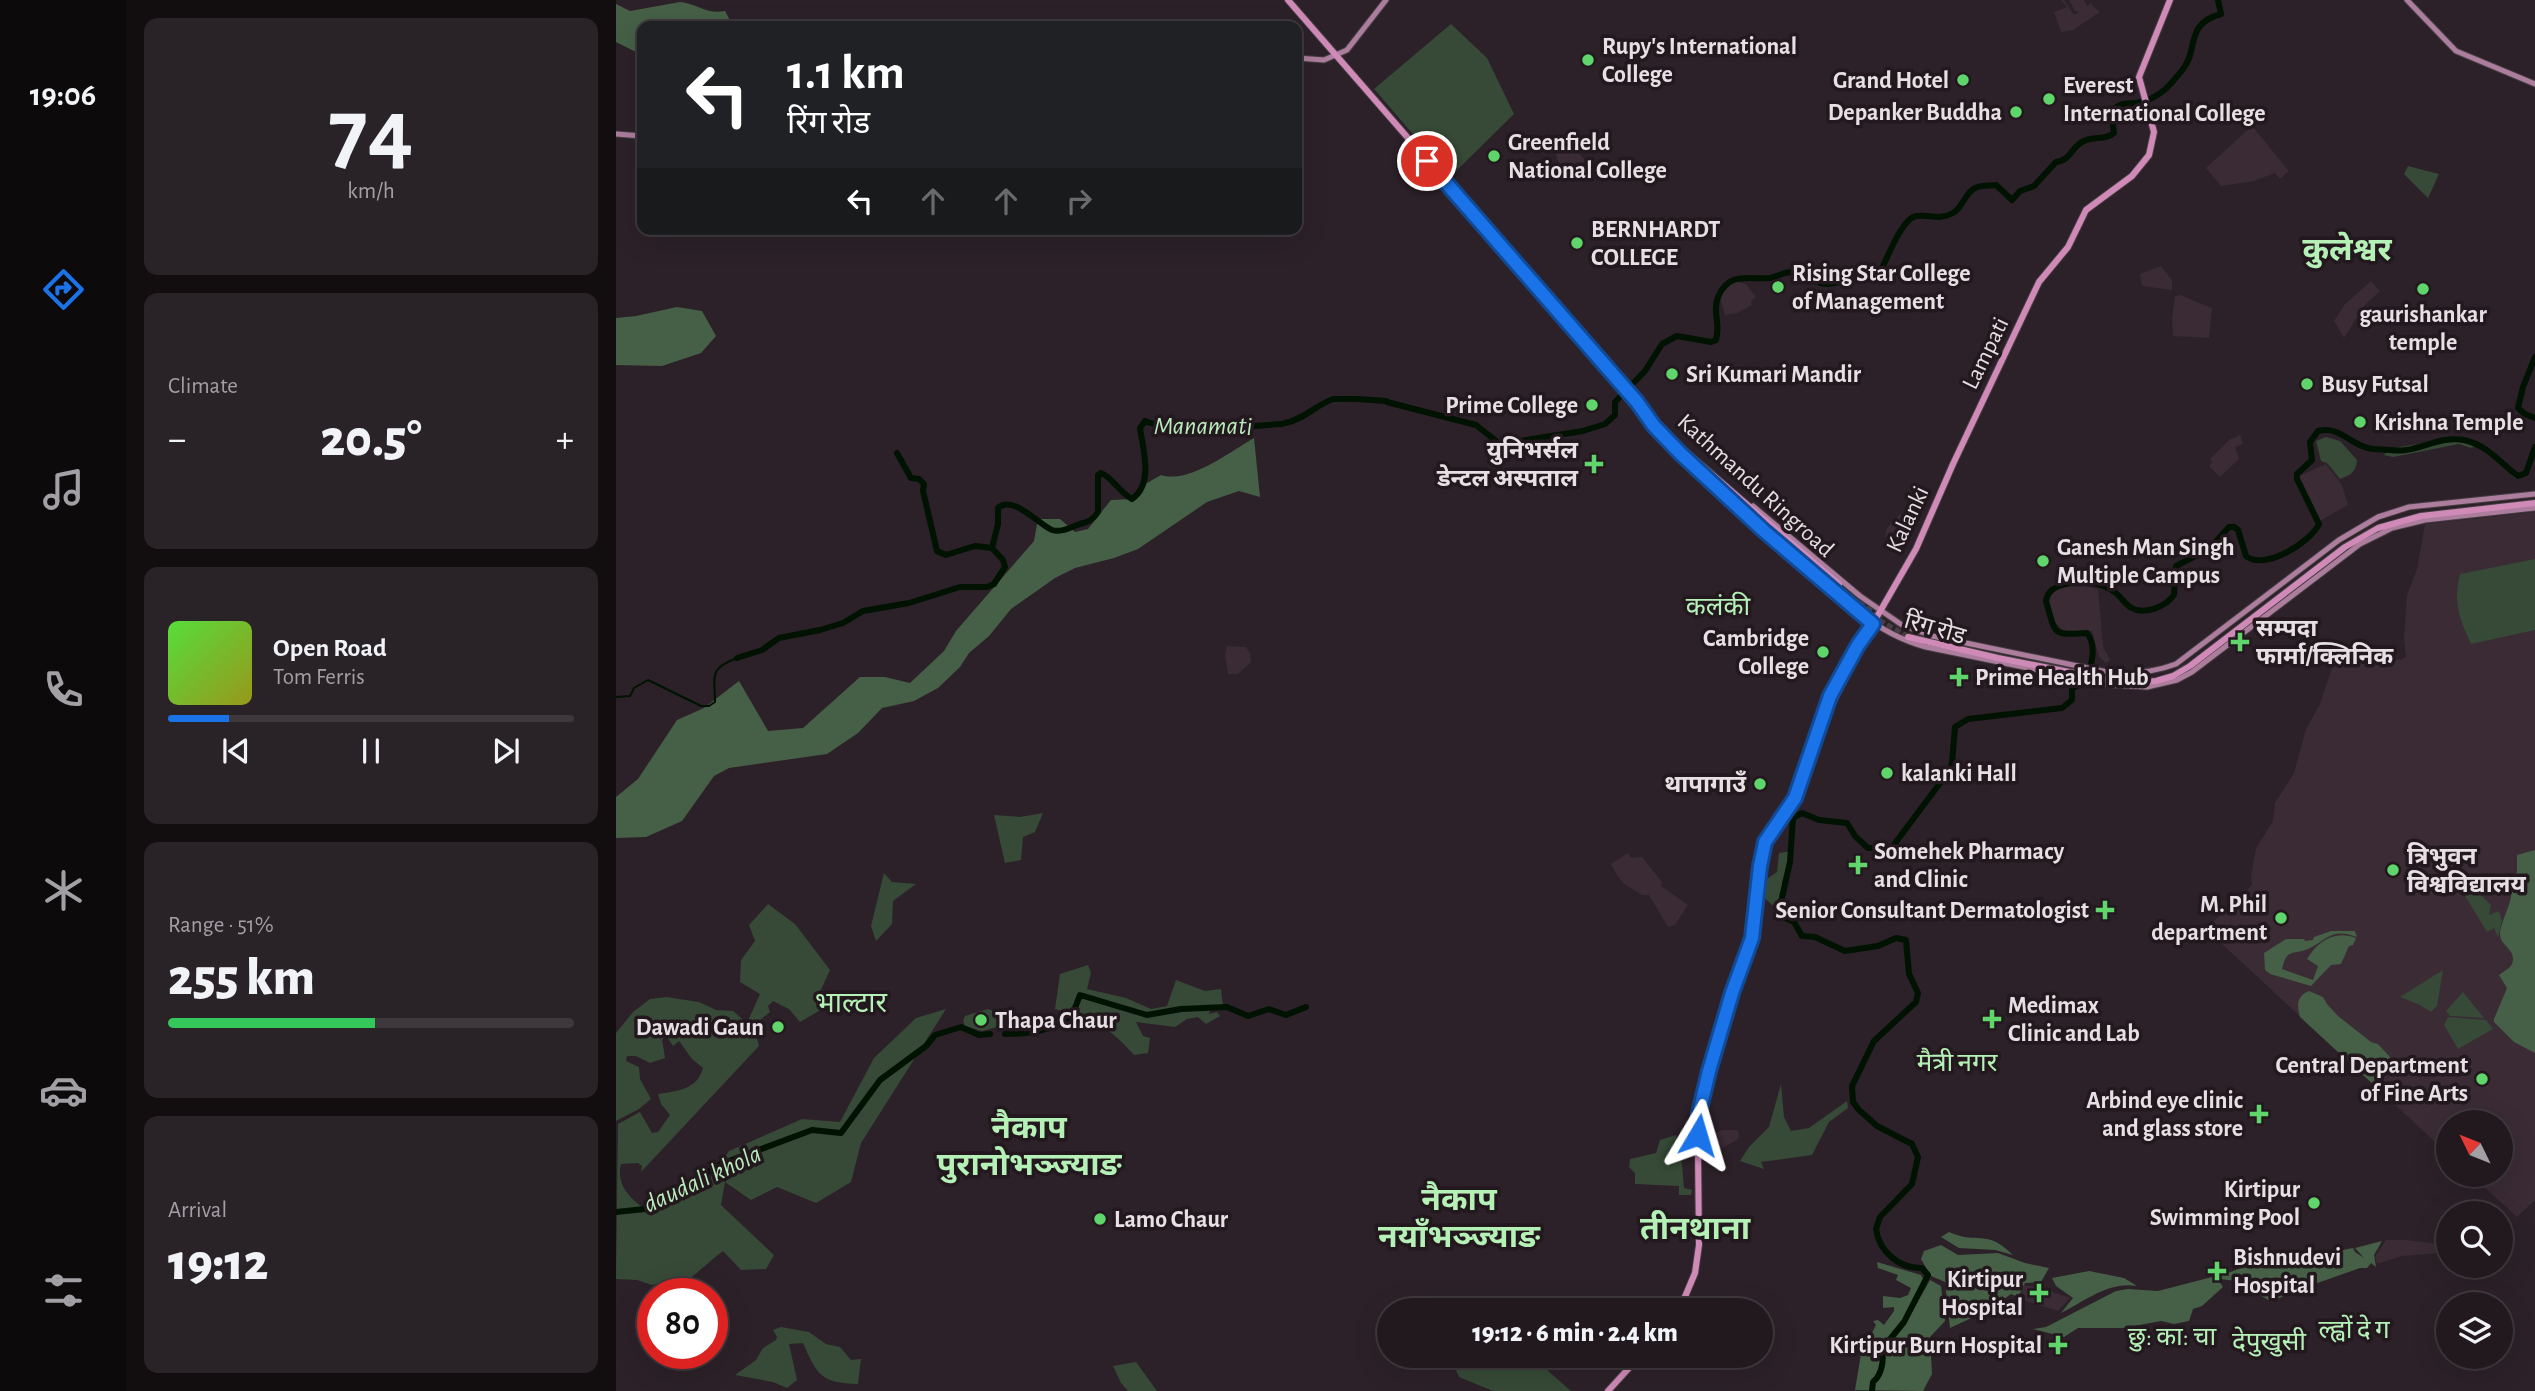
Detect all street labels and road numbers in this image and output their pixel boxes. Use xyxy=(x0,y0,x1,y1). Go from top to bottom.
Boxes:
street label: Lampati xyxy=(1958,314,2014,393)
street label: Kathmandu Ringroad xyxy=(1673,410,1838,562)
street label: Kalanki xyxy=(1882,483,1934,556)
street label: रिंग रोड xyxy=(1901,606,1970,649)

